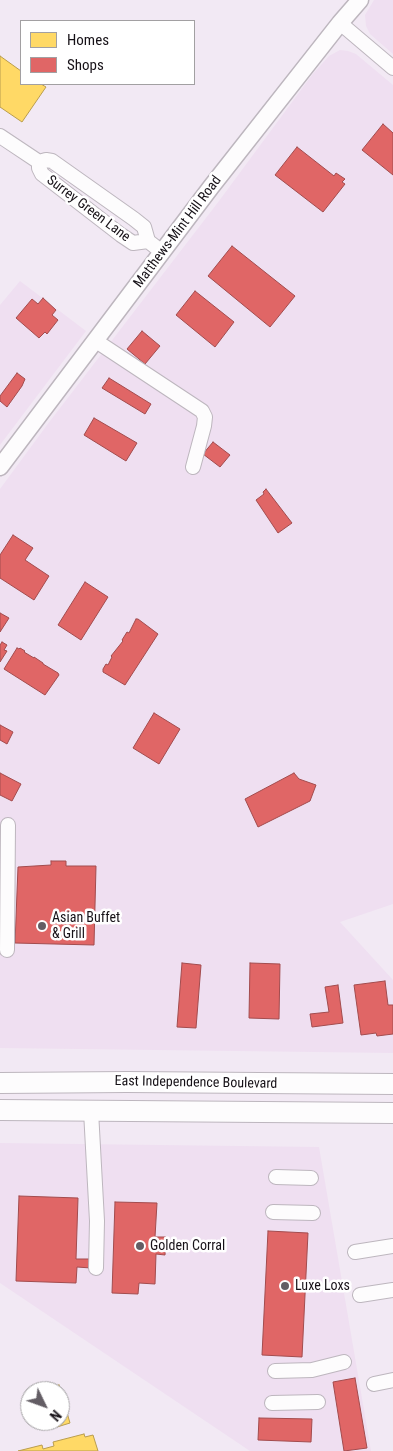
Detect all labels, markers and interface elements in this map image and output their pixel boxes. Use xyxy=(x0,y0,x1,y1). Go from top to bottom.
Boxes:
legend xyxy=(20,20,195,85)
text: Homes xyxy=(67,31,109,49)
text: Shops xyxy=(67,56,104,74)
street label: Surrey Green Lane xyxy=(43,172,133,246)
street label: Matthews-Mint Hill Road xyxy=(131,173,225,291)
place label: Asian Buffet & Grill xyxy=(52,910,120,942)
marker: Asian Buffet & Grill xyxy=(36,920,48,932)
street label: East Independence Boulevard xyxy=(114,1073,278,1093)
place label: Golden Corral xyxy=(150,1238,225,1254)
marker: Golden Corral xyxy=(134,1240,146,1252)
place label: Luxe Loxs xyxy=(295,1278,350,1294)
marker: Luxe Loxs xyxy=(279,1280,291,1292)
north arrow xyxy=(20,1381,70,1431)
text: N xyxy=(47,1407,64,1424)

